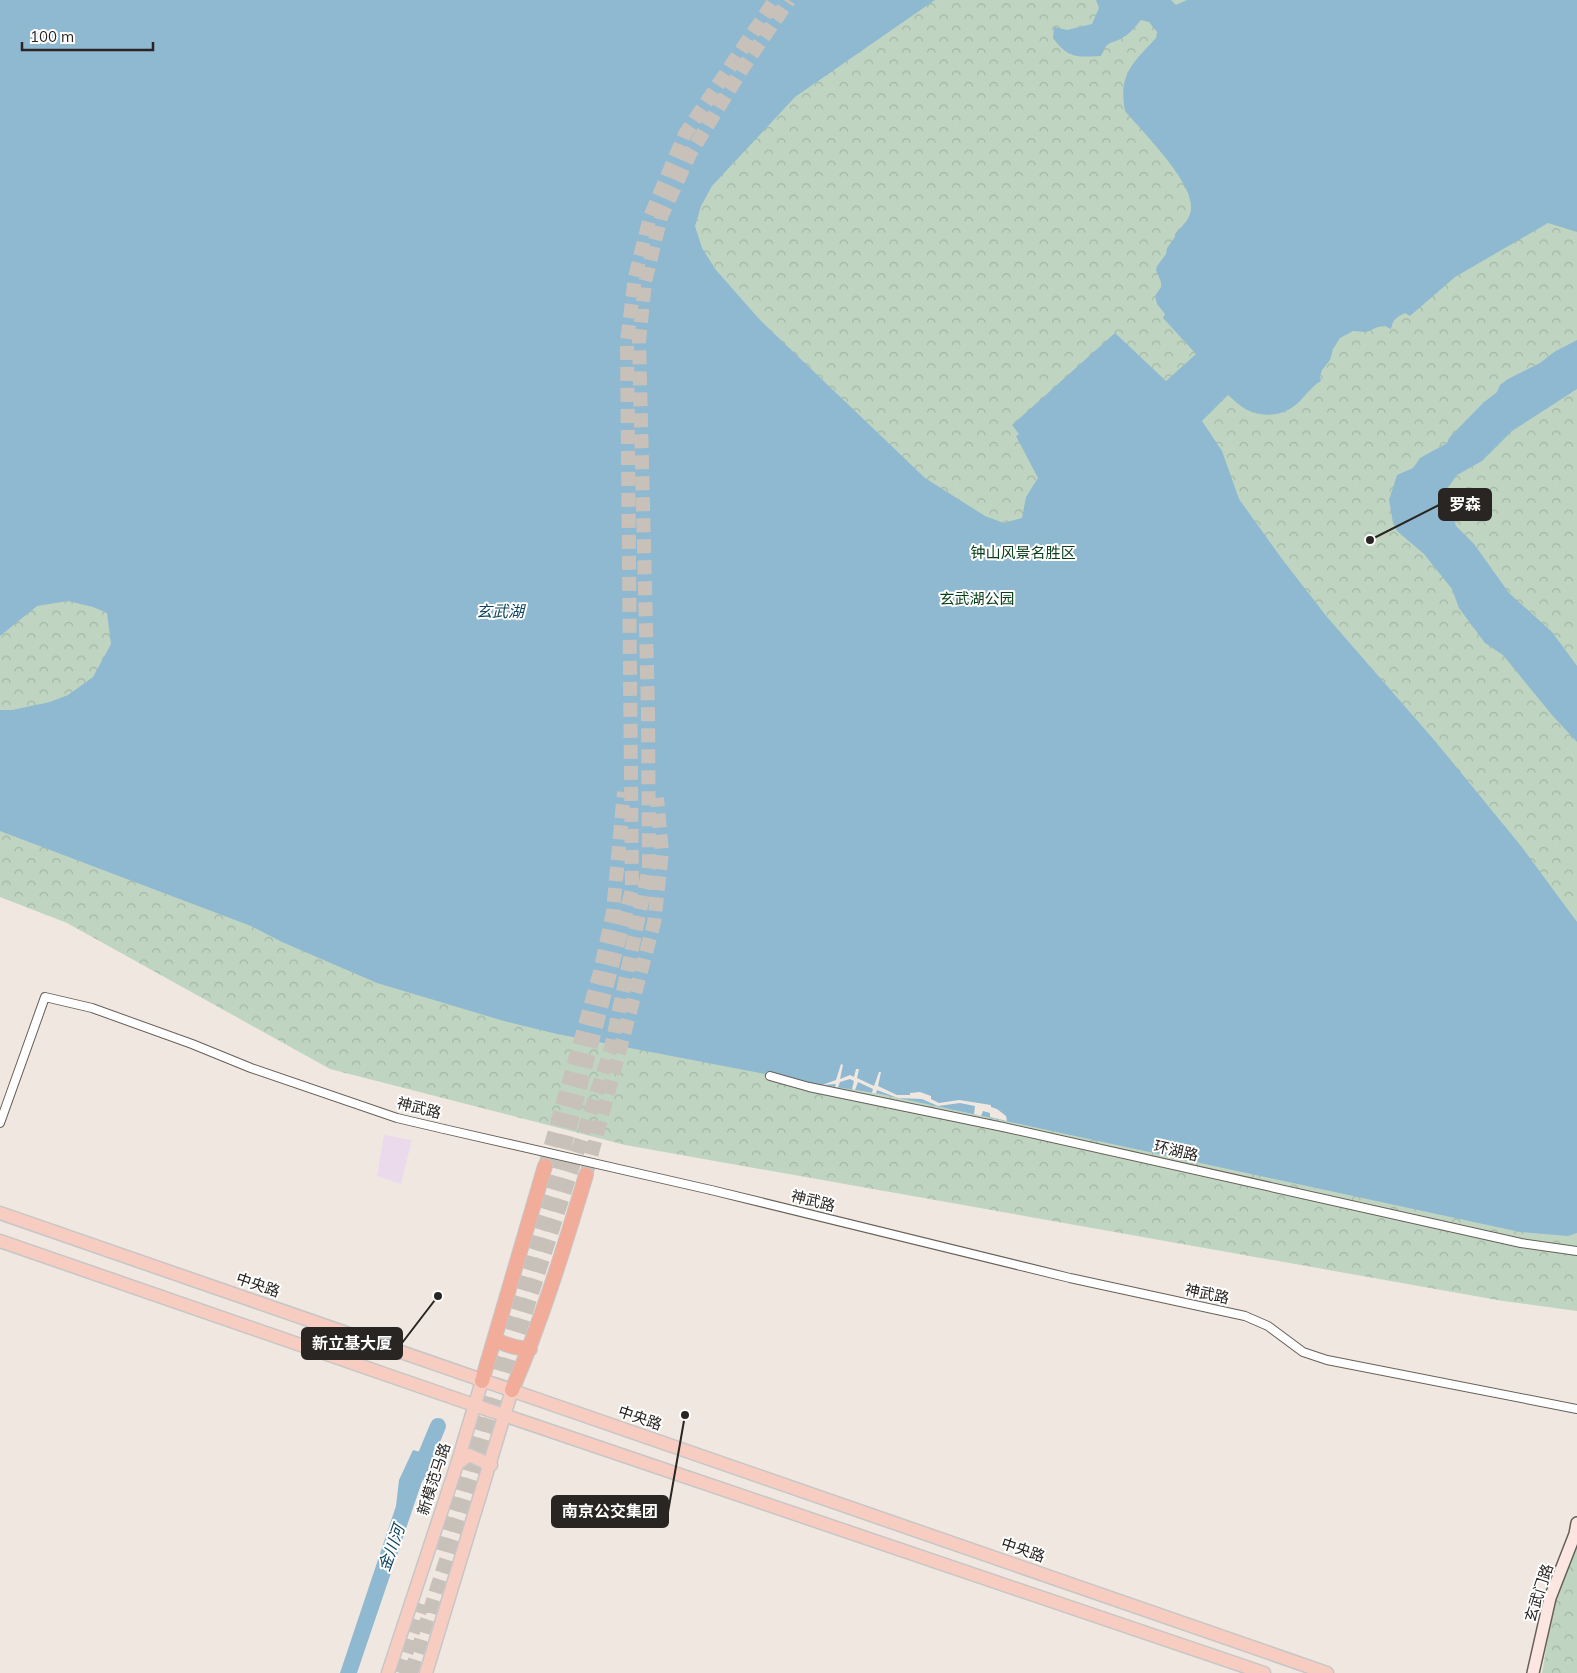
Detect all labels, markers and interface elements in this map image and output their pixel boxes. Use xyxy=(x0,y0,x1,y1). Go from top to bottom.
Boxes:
scale bar xyxy=(22,20,154,52)
text: 100 m xyxy=(30,27,74,46)
callout: 罗森 xyxy=(1439,489,1491,520)
text: 罗森 xyxy=(1449,494,1481,514)
park label: 钟山风景名胜区 xyxy=(970,543,1076,562)
park label: 玄武湖公园 xyxy=(939,589,1015,608)
water label: 玄武湖 xyxy=(476,601,527,621)
street label: 神武路 xyxy=(395,1093,443,1122)
street label: 环湖路 xyxy=(1152,1136,1200,1165)
street label: 神武路 xyxy=(789,1186,837,1215)
street label: 中央路 xyxy=(234,1268,283,1301)
street label: 神武路 xyxy=(1183,1280,1231,1307)
callout: 新立基大厦 xyxy=(302,1328,402,1359)
text: 新立基大厦 xyxy=(312,1333,392,1353)
street label: 中央路 xyxy=(616,1401,665,1434)
street label: 新模范马路 xyxy=(413,1440,454,1517)
callout: 南京公交集团 xyxy=(552,1496,668,1527)
text: 南京公交集团 xyxy=(562,1501,658,1521)
water label: 金川河 xyxy=(373,1519,410,1574)
street label: 中央路 xyxy=(999,1533,1048,1566)
street label: 玄武门路 xyxy=(1520,1561,1557,1624)

